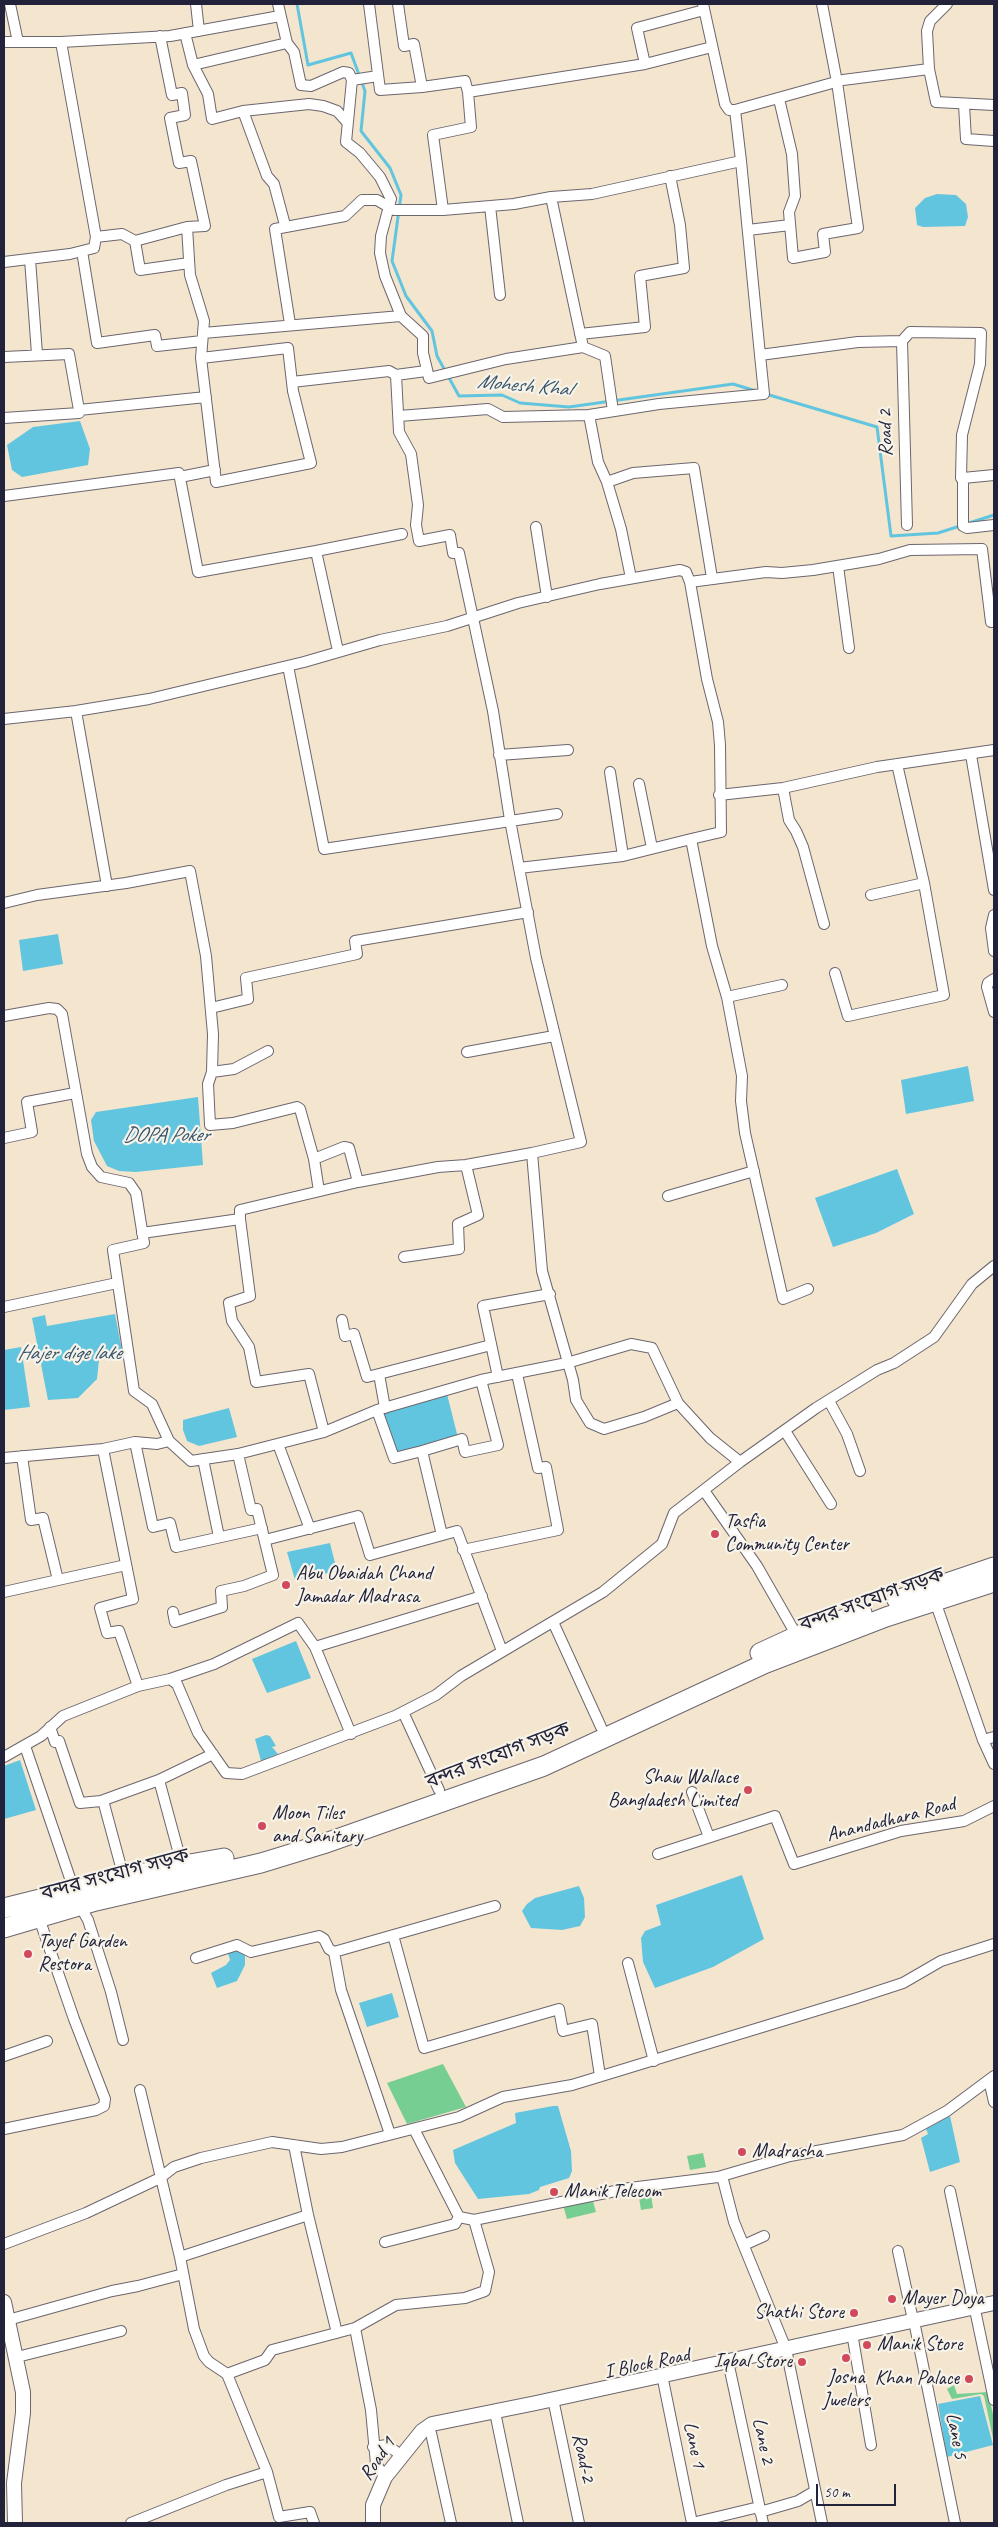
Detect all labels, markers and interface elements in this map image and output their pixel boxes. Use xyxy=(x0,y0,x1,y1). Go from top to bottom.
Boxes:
water label: Mohesh Khal xyxy=(476,369,572,403)
street label: Road 2 xyxy=(874,409,898,457)
water label: DOPA Poker xyxy=(123,1122,209,1148)
water label: Hajer dige lake xyxy=(17,1340,121,1366)
place label: Tasfia Community Center xyxy=(725,1510,849,1557)
marker: Tasfia Community Center xyxy=(709,1528,721,1540)
place label: Abu Obaidah Chand Jamadar Madrasa xyxy=(296,1562,432,1609)
street label: বন্দর সংযোগ সড়ক xyxy=(796,1563,948,1637)
marker: Abu Obaidah Chand Jamadar Madrasa xyxy=(280,1579,292,1591)
street label: বন্দর সংযোগ সড়ক xyxy=(422,1717,574,1795)
place label: Shaw Wallace Bangladesh Limited xyxy=(608,1766,738,1813)
marker: Shaw Wallace Bangladesh Limited xyxy=(742,1784,754,1796)
street label: Anandadhara Road xyxy=(824,1792,958,1848)
place label: Moon Tiles and Sanitary xyxy=(272,1802,362,1849)
marker: Moon Tiles and Sanitary xyxy=(256,1820,268,1832)
street label: বন্দর সংযোগ সড়ক xyxy=(38,1844,192,1906)
place label: Tayef Garden Restora xyxy=(38,1930,127,1977)
marker: Tayef Garden Restora xyxy=(22,1948,34,1960)
place label: Madrasha xyxy=(752,2140,823,2164)
marker: Madrasha xyxy=(736,2146,748,2158)
place label: Manik Telecom xyxy=(564,2180,661,2204)
marker: Manik Telecom xyxy=(548,2186,560,2198)
place label: Mayer Doya xyxy=(902,2287,984,2311)
marker: Mayer Doya xyxy=(886,2293,898,2305)
place label: Shathi Store xyxy=(754,2301,844,2325)
marker: Shathi Store xyxy=(848,2307,860,2319)
place label: Manik Store xyxy=(877,2333,963,2357)
marker: Manik Store xyxy=(861,2339,873,2351)
street label: I Block Road xyxy=(602,2343,692,2385)
place label: Iqbal Store xyxy=(714,2350,792,2374)
marker: Josna Jwelers xyxy=(840,2352,852,2364)
marker: Iqbal Store xyxy=(796,2356,808,2368)
place label: Josna Jwelers xyxy=(823,2366,869,2413)
place label: Khan Palace xyxy=(875,2367,959,2391)
marker: Khan Palace xyxy=(963,2373,975,2385)
street label: Lane 5 xyxy=(940,2411,972,2461)
street label: Lane 2 xyxy=(746,2416,780,2466)
street label: Lane 1 xyxy=(677,2420,711,2470)
street label: Road-2 xyxy=(566,2432,600,2484)
street label: Road 1 xyxy=(355,2433,401,2485)
scale bar xyxy=(818,2474,898,2506)
text: 50 m xyxy=(824,2483,850,2502)

